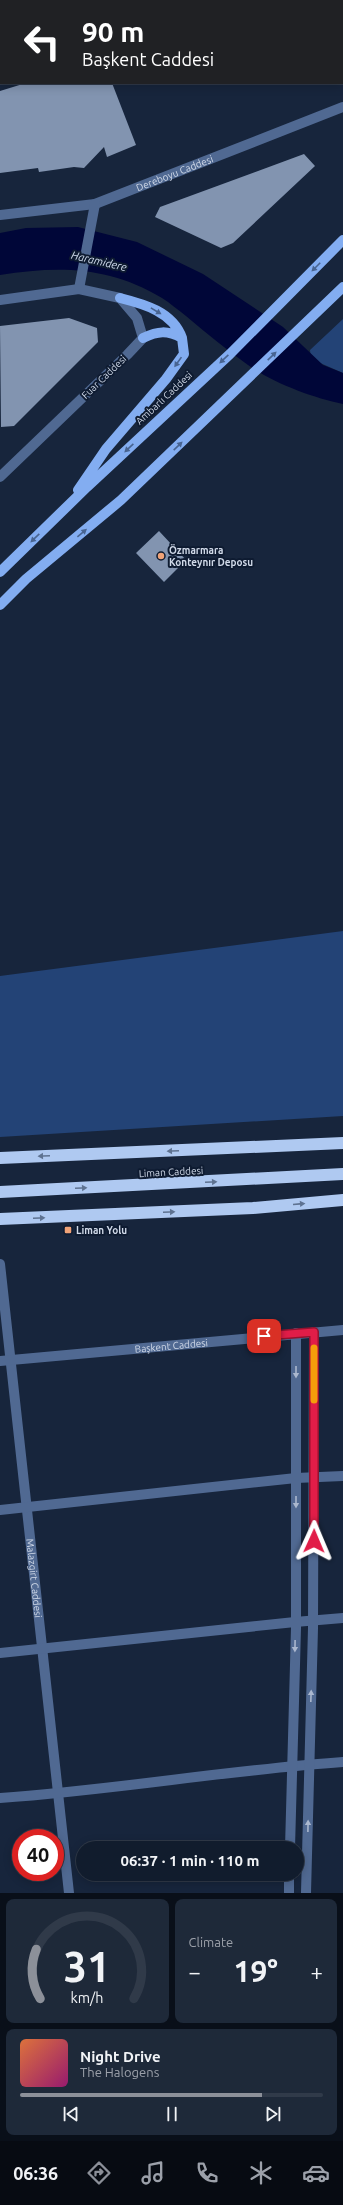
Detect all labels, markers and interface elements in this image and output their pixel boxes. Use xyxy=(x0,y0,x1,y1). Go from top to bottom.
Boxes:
icon: left xyxy=(16,16,68,68)
text: 90 m xyxy=(82,16,144,47)
text: Başkent Caddesi xyxy=(82,49,214,69)
street label: Dereboyu Caddesi xyxy=(134,153,215,193)
water label: Haramidere xyxy=(70,249,128,273)
one-way arrow xyxy=(311,262,320,272)
one-way arrow xyxy=(150,307,162,314)
one-way arrow xyxy=(267,351,277,361)
street label: Fuar Caddesi xyxy=(80,353,128,401)
one-way arrow xyxy=(219,355,229,364)
one-way arrow xyxy=(174,356,182,367)
street label: Ambarlı Caddesi xyxy=(134,369,194,427)
one-way arrow xyxy=(173,441,183,451)
one-way arrow xyxy=(124,443,134,453)
one-way arrow xyxy=(76,528,87,537)
one-way arrow xyxy=(30,533,40,543)
place label: Özmarmara Konteynır Deposu xyxy=(169,544,253,568)
marker: Özmarmara Konteynır Deposu xyxy=(156,551,166,561)
one-way arrow xyxy=(166,1148,179,1154)
one-way arrow xyxy=(38,1153,50,1160)
street label: Liman Caddesi xyxy=(138,1165,204,1179)
one-way arrow xyxy=(205,1178,217,1185)
one-way arrow xyxy=(75,1185,88,1191)
one-way arrow xyxy=(293,1201,305,1207)
one-way arrow xyxy=(163,1209,176,1215)
one-way arrow xyxy=(33,1214,45,1221)
marker: Liman Yolu xyxy=(63,1225,73,1235)
place label: Liman Yolu xyxy=(76,1225,127,1236)
pin xyxy=(247,1319,281,1353)
icon: arrive xyxy=(253,1325,275,1347)
street label: Başkent Caddesi xyxy=(134,1337,208,1354)
one-way arrow xyxy=(293,1366,299,1379)
one-way arrow xyxy=(293,1496,299,1509)
position arrow xyxy=(293,1520,335,1562)
street label: Malazgirt Caddesi xyxy=(25,1538,44,1618)
one-way arrow xyxy=(292,1640,298,1653)
one-way arrow xyxy=(308,1689,314,1702)
one-way arrow xyxy=(305,1819,311,1832)
speed limit sign: 40 xyxy=(12,1829,64,1881)
text: 06:37 · 1 min · 110 m xyxy=(121,1852,259,1869)
text: Climate xyxy=(189,1935,233,1949)
text: 31 xyxy=(64,1943,111,1990)
text: 19° xyxy=(234,1954,278,1988)
text: − xyxy=(189,1959,201,1984)
text: + xyxy=(311,1959,323,1984)
text: km/h xyxy=(71,1990,104,2006)
text: Night Drive xyxy=(80,2048,161,2065)
text: The Halogens xyxy=(80,2065,159,2079)
icon: previous xyxy=(60,2103,82,2125)
icon: pause xyxy=(161,2103,183,2125)
icon: next xyxy=(262,2103,284,2125)
icon: directions xyxy=(85,2159,113,2187)
icon: music xyxy=(139,2159,167,2187)
icon: phone xyxy=(193,2159,221,2187)
icon: climate xyxy=(247,2159,275,2187)
icon: car xyxy=(302,2159,330,2187)
text: 06:36 xyxy=(13,2163,58,2183)

